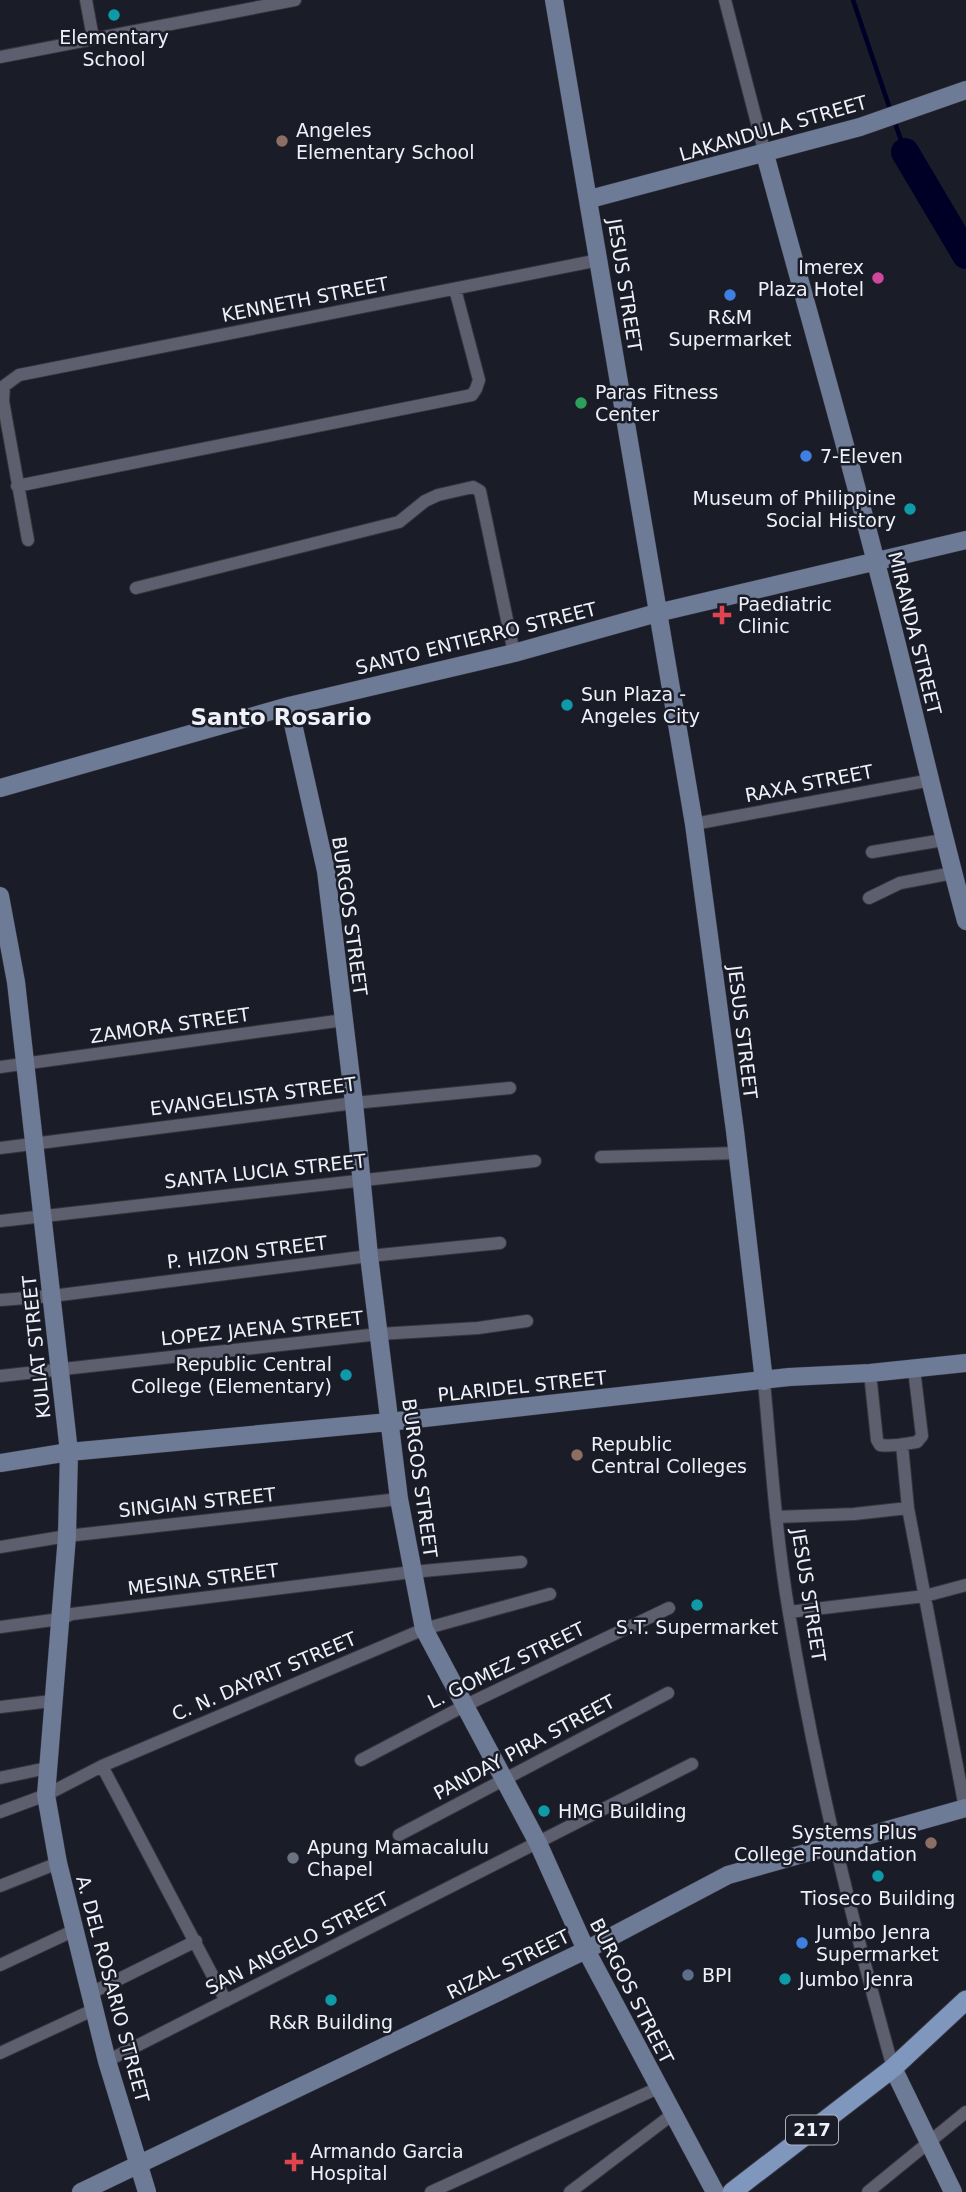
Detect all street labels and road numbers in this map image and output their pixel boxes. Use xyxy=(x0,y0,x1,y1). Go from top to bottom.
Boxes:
street label: LAKANDULA STREET xyxy=(677,91,870,165)
street label: JESUS STREET xyxy=(603,216,646,353)
street label: KENNETH STREET xyxy=(220,272,391,326)
street label: MIRANDA STREET xyxy=(884,549,946,717)
street label: SANTO ENTIERRO STREET xyxy=(353,597,599,679)
street label: RAXA STREET xyxy=(743,760,875,806)
street label: BURGOS STREET xyxy=(328,835,372,997)
street label: JESUS STREET xyxy=(724,963,762,1100)
street label: ZAMORA STREET xyxy=(89,1003,252,1047)
street label: EVANGELISTA STREET xyxy=(149,1072,358,1120)
street label: SANTA LUCIA STREET xyxy=(163,1149,367,1193)
street label: P. HIZON STREET xyxy=(166,1231,329,1273)
street label: KULIAT STREET xyxy=(18,1274,54,1420)
street label: LOPEZ JAENA STREET xyxy=(160,1306,365,1350)
street label: PLARIDEL STREET xyxy=(436,1366,608,1406)
street label: BURGOS STREET xyxy=(398,1397,442,1559)
street label: SINGIAN STREET xyxy=(117,1483,277,1521)
street label: JESUS STREET xyxy=(787,1526,830,1663)
street label: MESINA STREET xyxy=(126,1559,280,1599)
street label: L. GOMEZ STREET xyxy=(424,1617,589,1713)
street label: C. N. DAYRIT STREET xyxy=(169,1627,360,1725)
street label: PANDAY PIRA STREET xyxy=(430,1690,619,1804)
street label: A. DEL ROSARIO STREET xyxy=(72,1873,154,2105)
street label: SAN ANGELO STREET xyxy=(202,1887,393,1999)
street label: BURGOS STREET xyxy=(586,1915,678,2068)
street label: RIZAL STREET xyxy=(443,1925,573,2003)
road number: 217 xyxy=(786,2116,838,2144)

